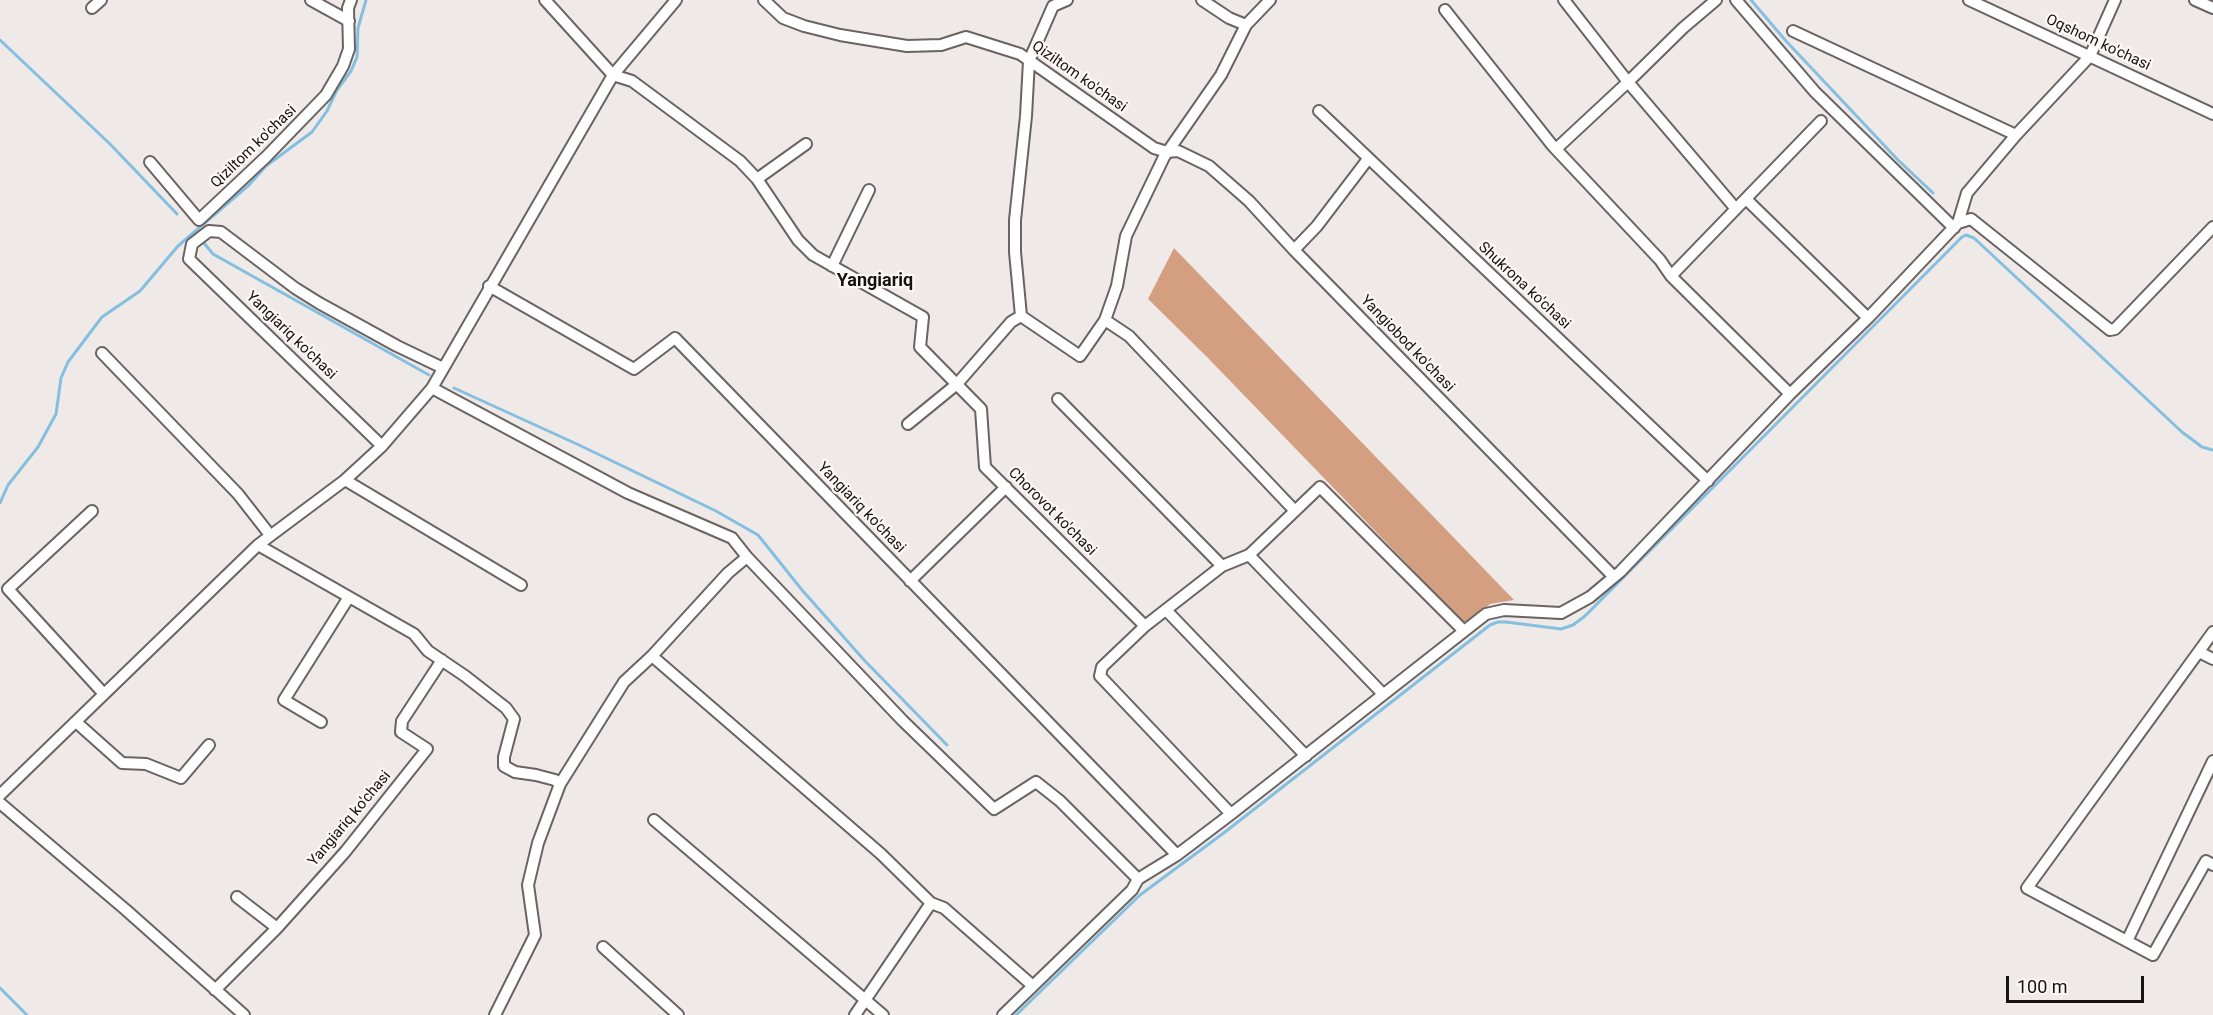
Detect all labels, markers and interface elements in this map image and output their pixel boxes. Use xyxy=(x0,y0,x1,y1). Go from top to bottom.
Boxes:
street label: Oqshom ko'chasi xyxy=(2043,11,2153,75)
street label: Qiziltom ko'chasi xyxy=(1028,38,1130,116)
street label: Qiziltom ko'chasi xyxy=(207,102,301,192)
street label: Shukrona ko'chasi xyxy=(1474,239,1574,333)
district label: Yangiariq xyxy=(837,270,913,292)
street label: Yangiariq ko'chasi xyxy=(242,288,340,384)
street label: Yangiobod ko'chasi xyxy=(1356,292,1458,396)
street label: Yangiariq ko'chasi xyxy=(813,459,909,557)
street label: Chorovot ko'chasi xyxy=(1004,464,1100,560)
street label: Yangiariq ko'chasi xyxy=(305,768,395,870)
scale bar xyxy=(2009,964,2147,1002)
text: 100 m xyxy=(2017,976,2068,997)

